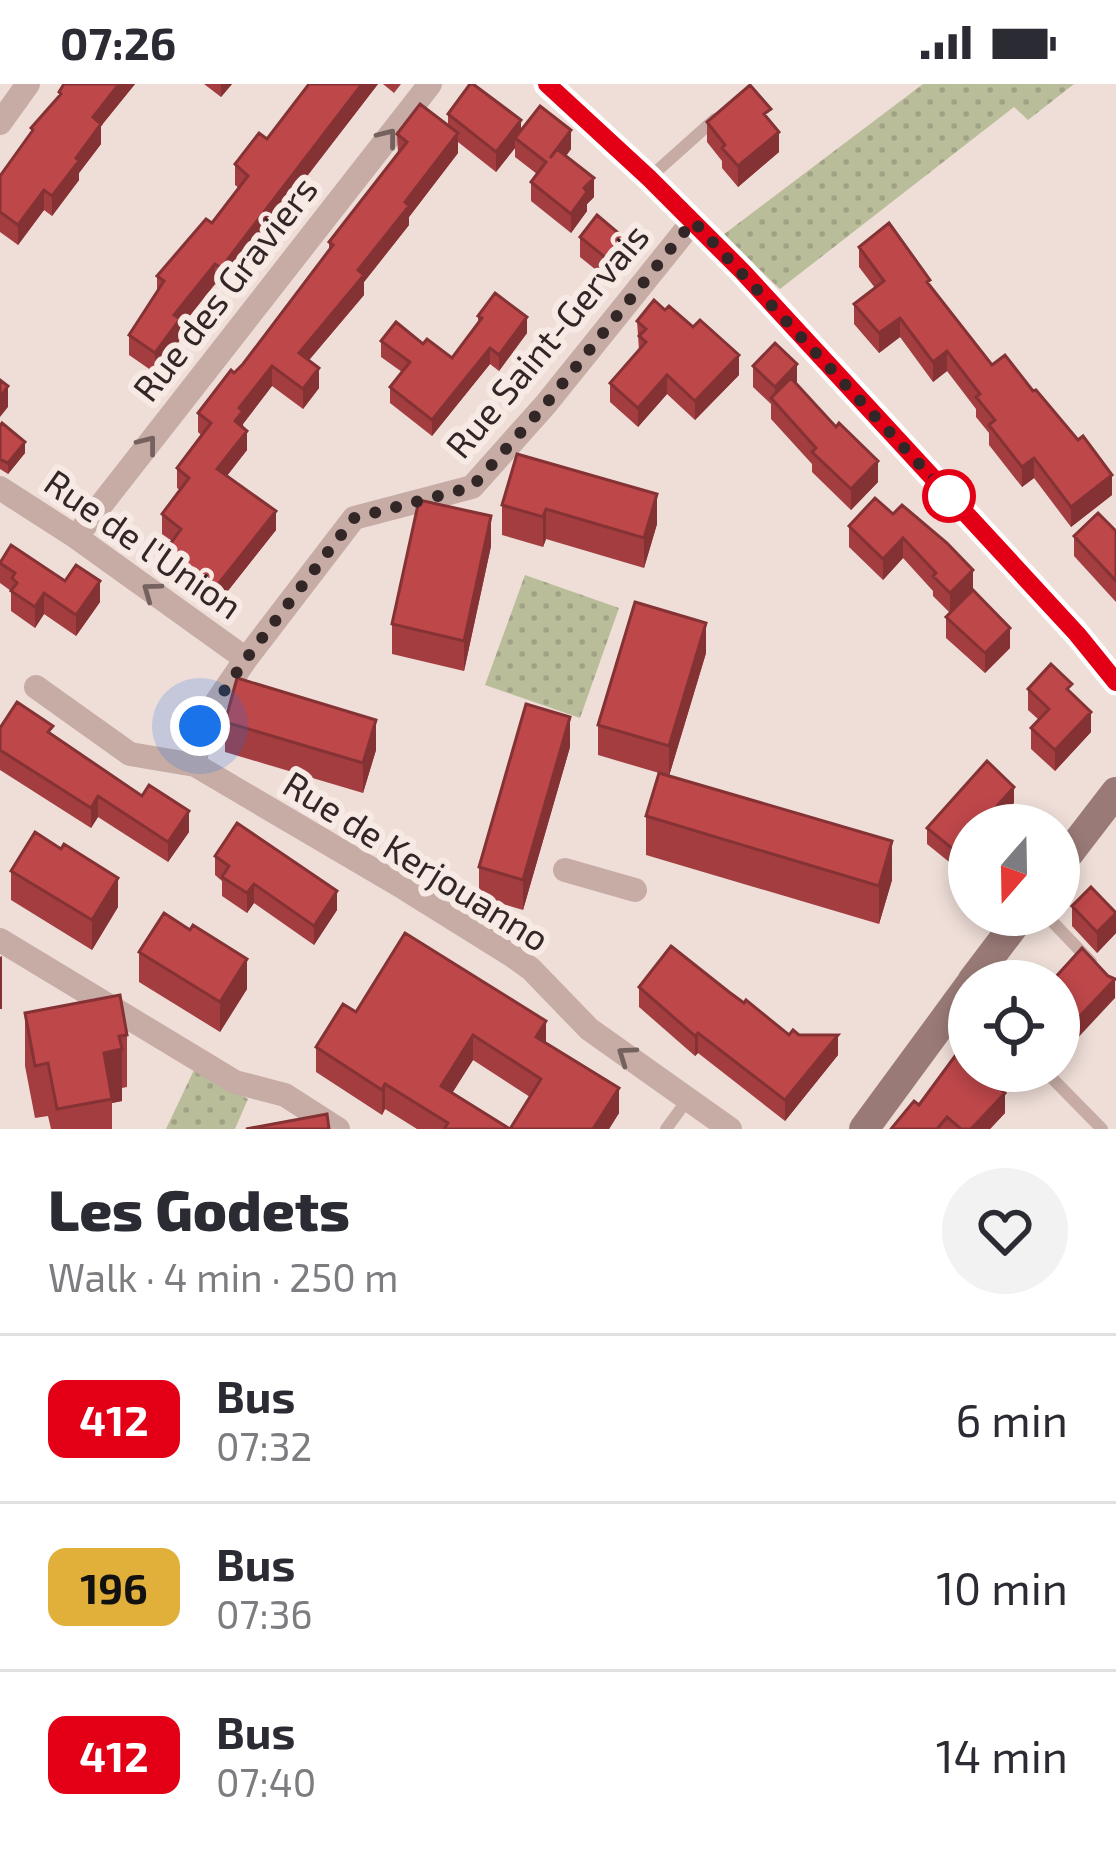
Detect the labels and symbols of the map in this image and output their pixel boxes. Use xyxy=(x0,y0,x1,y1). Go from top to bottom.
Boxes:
one-way arrow xyxy=(374,129,395,151)
street label: Rue des Graviers xyxy=(123,167,325,409)
street label: Rue Saint-Gervais xyxy=(436,214,656,466)
one-way arrow xyxy=(134,436,155,458)
street label: Rue de l'Union xyxy=(37,459,251,627)
unlabelled marker xyxy=(924,471,974,521)
one-way arrow xyxy=(142,583,164,605)
your location xyxy=(170,696,230,756)
street label: Rue de Kerjouanno xyxy=(276,761,558,959)
north arrow xyxy=(948,804,1080,936)
one-way arrow xyxy=(617,1047,639,1069)

